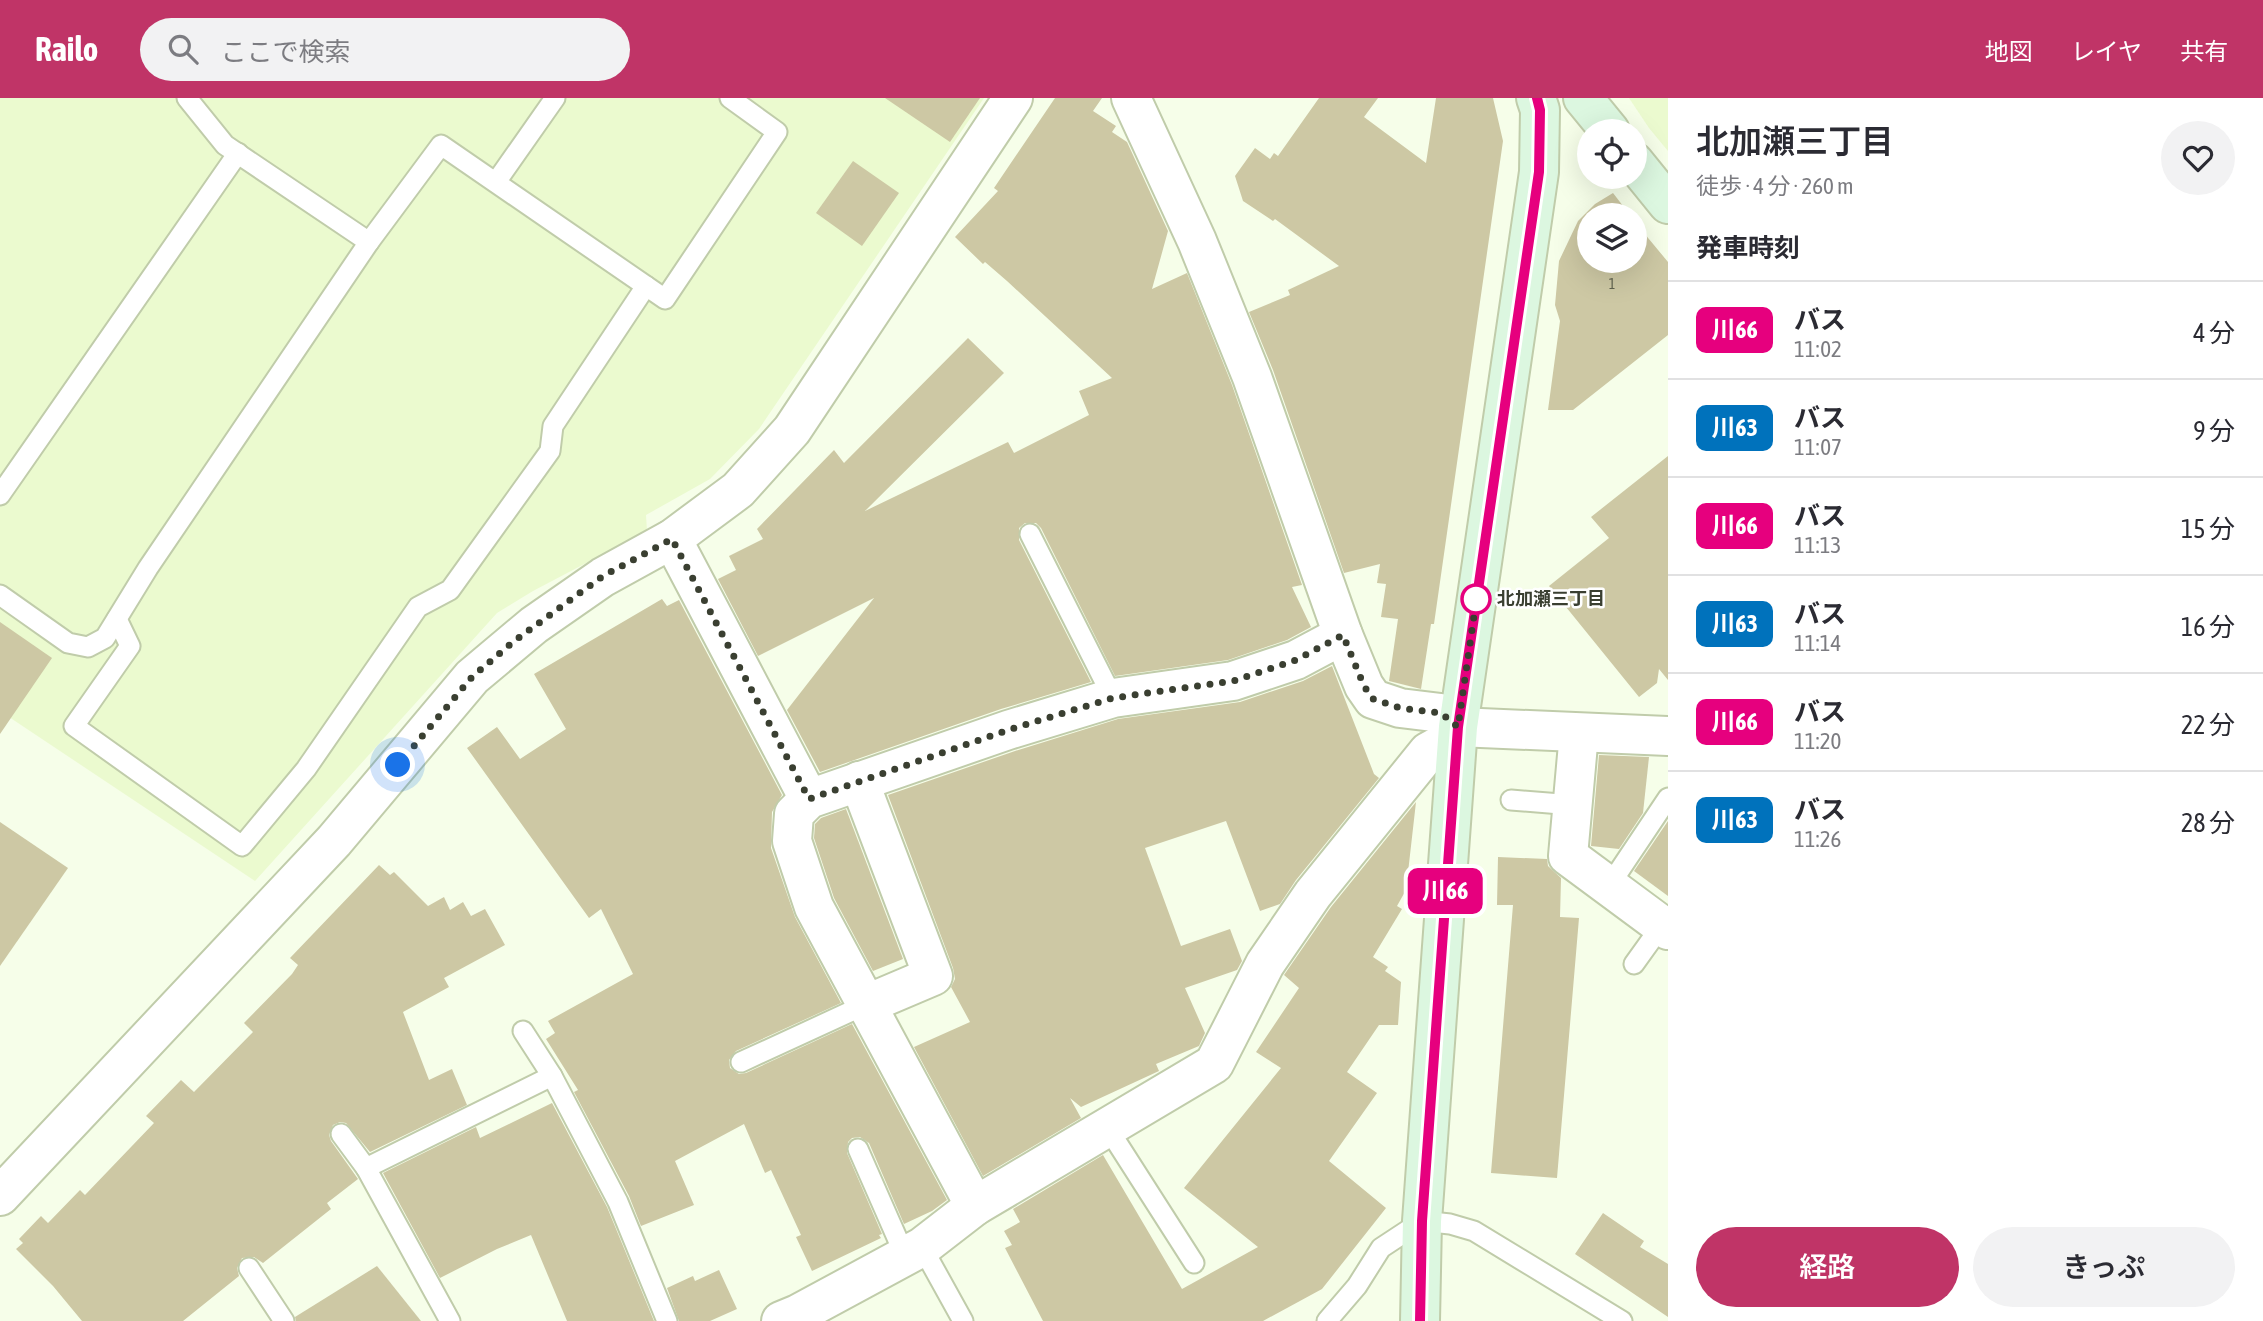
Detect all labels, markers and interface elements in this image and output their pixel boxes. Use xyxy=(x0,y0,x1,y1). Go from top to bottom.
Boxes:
search box xyxy=(140,18,630,81)
text: Railo xyxy=(35,30,98,68)
icon: search xyxy=(164,30,202,68)
text: ここで検索 xyxy=(220,37,350,67)
text: 地図 xyxy=(1985,38,2033,65)
text: レイヤ xyxy=(2071,38,2142,65)
text: 共有 xyxy=(2180,38,2228,65)
map controls xyxy=(1577,119,1647,273)
button: locate xyxy=(1577,119,1647,189)
button: heart xyxy=(2161,121,2235,195)
text: 北加瀬三丁目 xyxy=(1696,122,1894,160)
text: 徒歩 · 4 分 · 260 m xyxy=(1696,173,1854,199)
button: layers xyxy=(1577,203,1647,273)
text: 発車時刻 xyxy=(1696,233,1800,263)
house number: 1 xyxy=(1609,276,1615,292)
text: バス xyxy=(1794,305,1846,335)
text: 川66 xyxy=(1711,316,1758,343)
text: 4 分 xyxy=(2193,318,2235,348)
text: 11:02 xyxy=(1794,336,1842,362)
text: バス xyxy=(1794,403,1846,433)
text: 川63 xyxy=(1711,414,1758,441)
text: 9 分 xyxy=(2193,416,2235,446)
text: 11:07 xyxy=(1794,434,1842,460)
text: バス xyxy=(1794,501,1846,531)
text: 川66 xyxy=(1711,512,1758,539)
text: 15 分 xyxy=(2181,514,2235,544)
text: 11:13 xyxy=(1794,532,1841,558)
marker: 北加瀬三丁目 xyxy=(1461,584,1491,614)
place label: 北加瀬三丁目 xyxy=(1497,588,1605,609)
text: バス xyxy=(1794,599,1846,629)
text: 川63 xyxy=(1711,610,1758,637)
text: 16 分 xyxy=(2181,612,2235,642)
text: 11:14 xyxy=(1794,630,1841,656)
text: バス xyxy=(1794,697,1846,727)
text: 川66 xyxy=(1711,708,1758,735)
text: 22 分 xyxy=(2181,710,2235,740)
text: 11:20 xyxy=(1794,728,1841,754)
your location xyxy=(380,747,415,782)
text: バス xyxy=(1794,795,1846,825)
text: 川63 xyxy=(1711,806,1758,833)
text: 28 分 xyxy=(2181,808,2235,838)
text: 11:26 xyxy=(1794,826,1841,852)
line badge: 川66 xyxy=(1405,868,1485,914)
text: 川66 xyxy=(1422,877,1468,904)
button: 経路 xyxy=(1696,1227,1959,1307)
button: きっぷ xyxy=(1973,1227,2235,1307)

